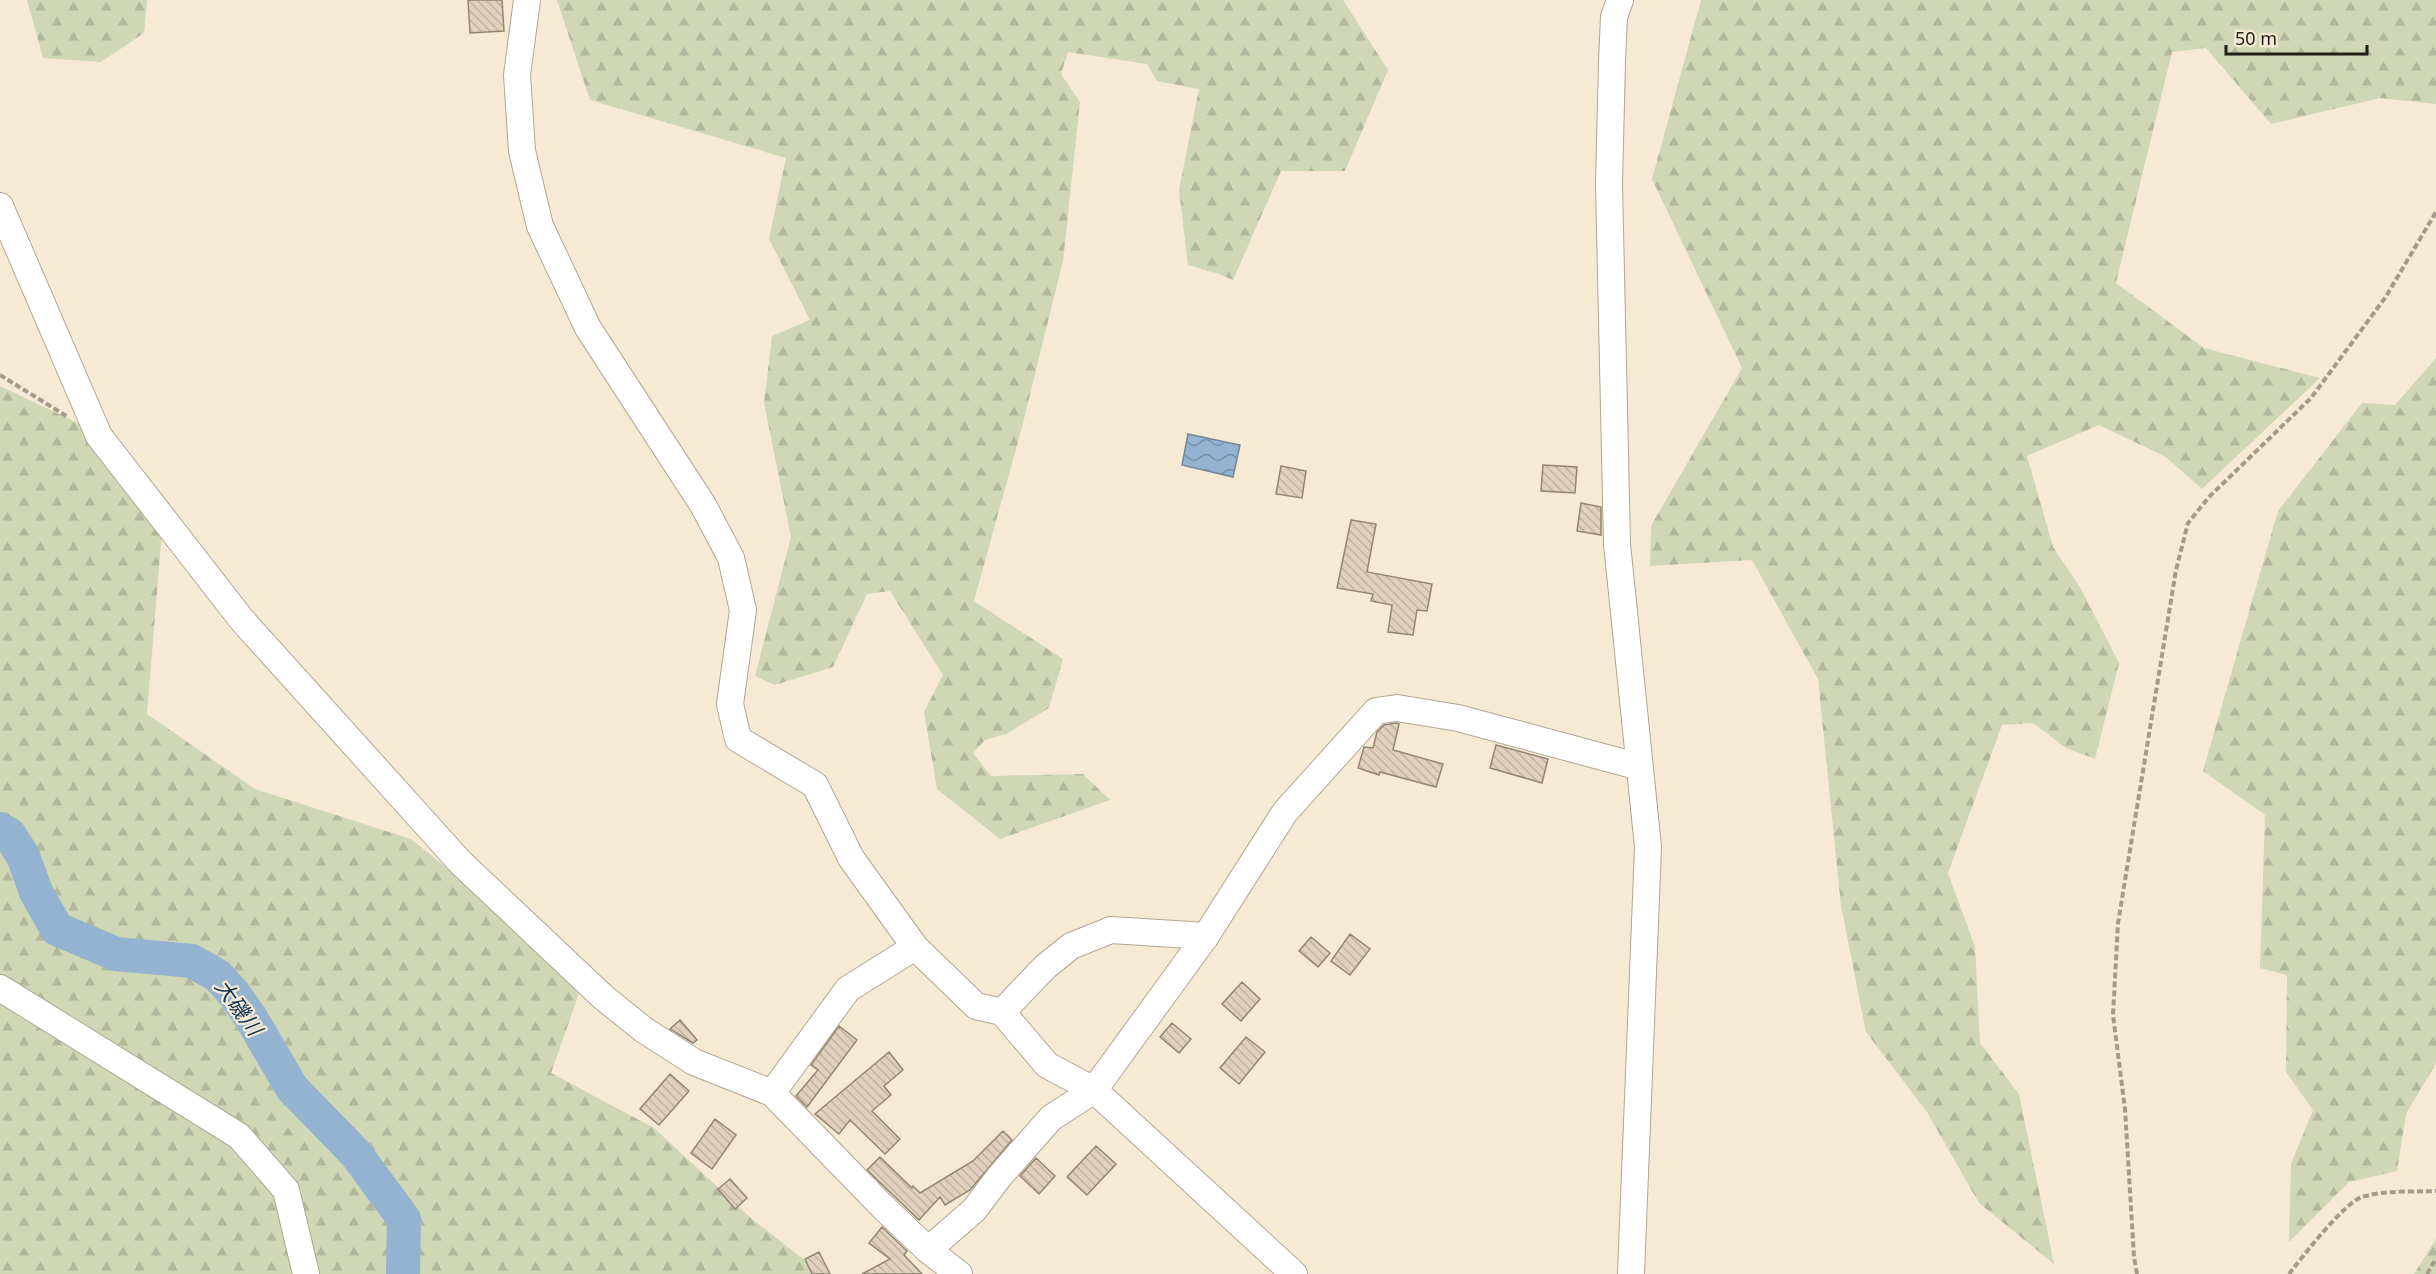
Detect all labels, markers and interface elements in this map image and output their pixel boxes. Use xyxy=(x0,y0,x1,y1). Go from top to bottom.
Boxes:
scale bar xyxy=(2226,18,2367,56)
text: 50 m xyxy=(2235,26,2277,50)
water label: 大磯川 xyxy=(209,973,270,1042)

